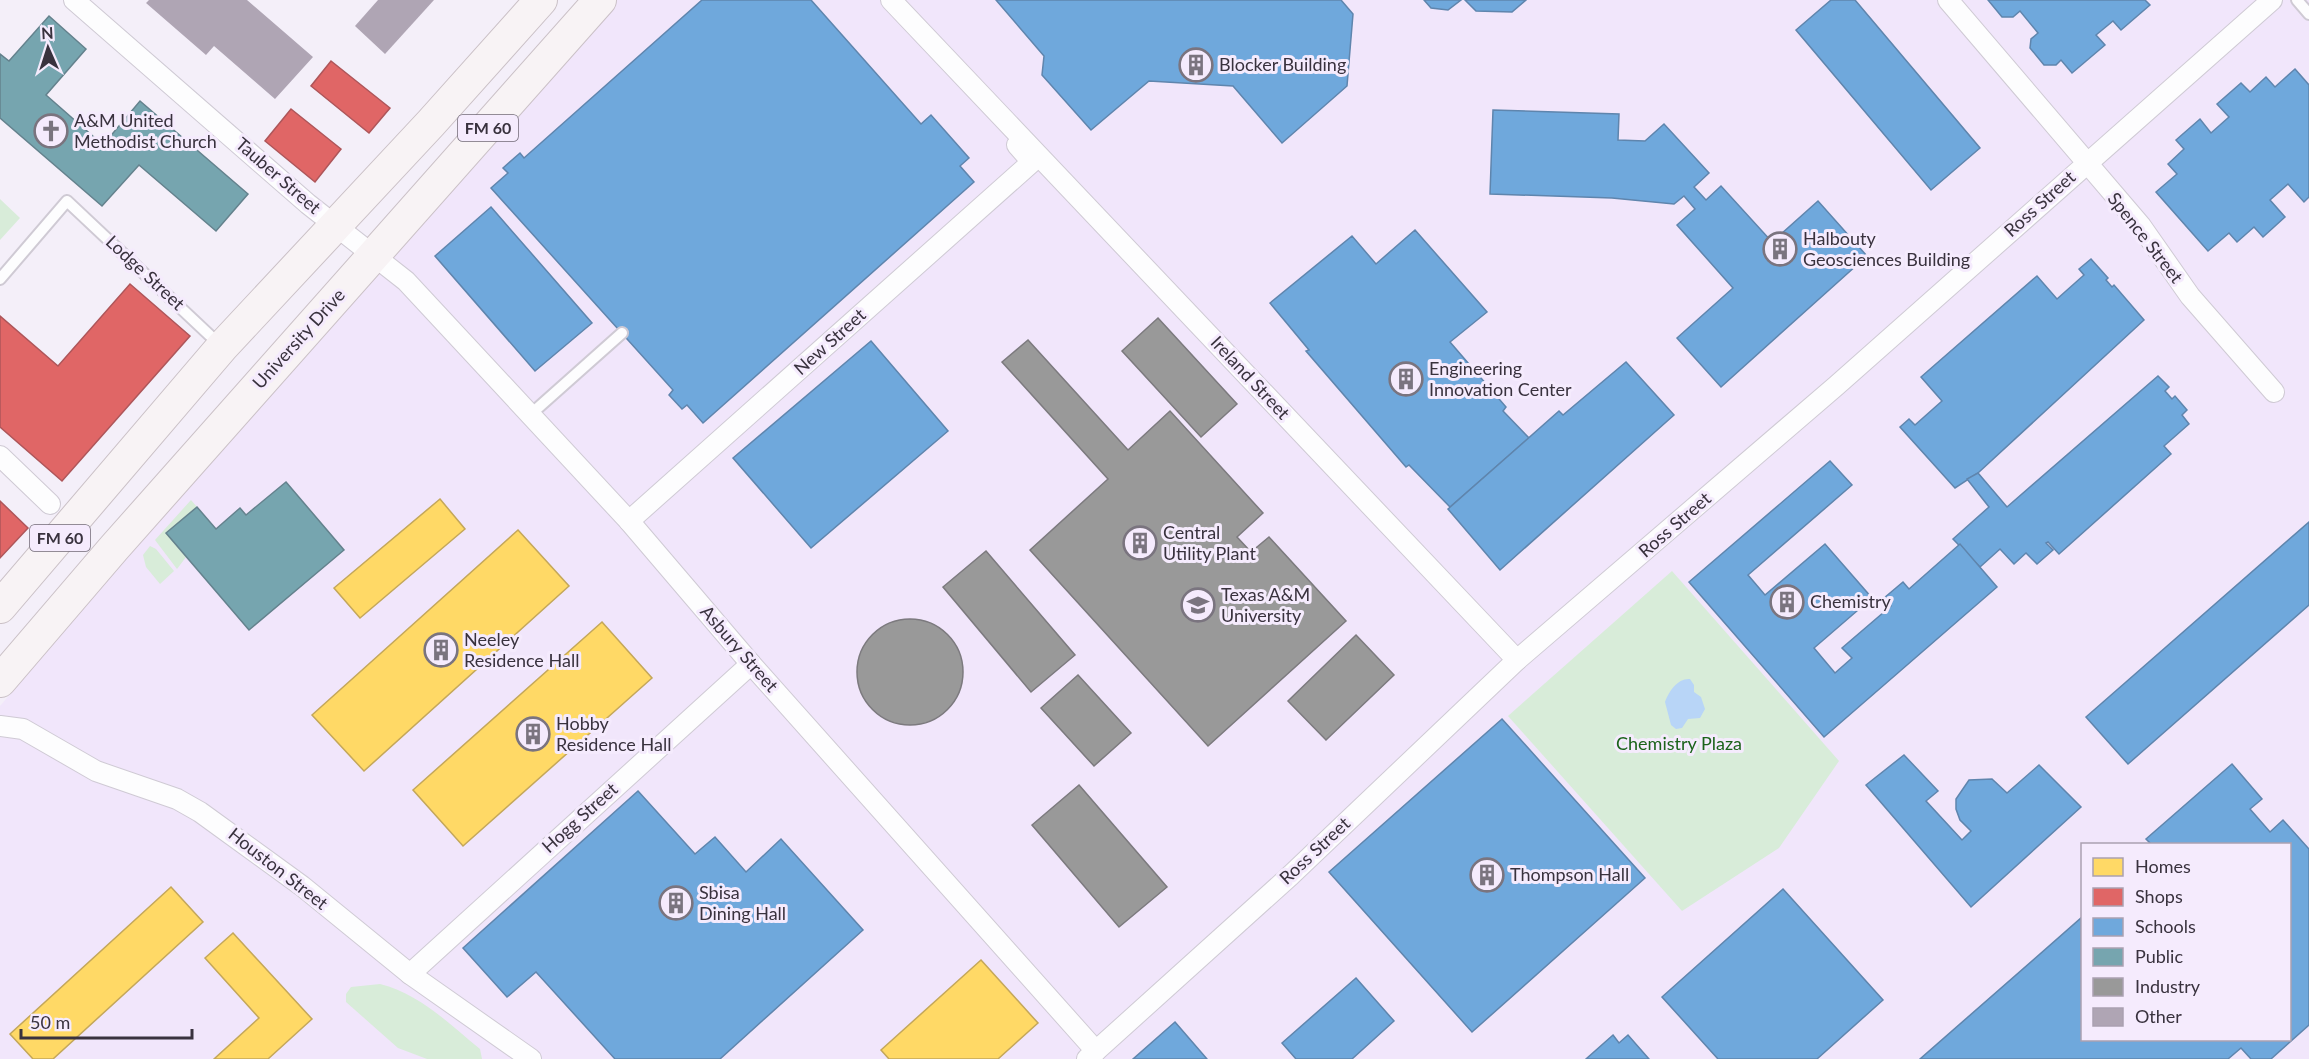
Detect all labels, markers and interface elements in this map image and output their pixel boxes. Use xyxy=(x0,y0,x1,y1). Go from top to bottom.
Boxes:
north arrow xyxy=(18,18,78,78)
text: N xyxy=(41,23,54,42)
building icon: Blocker Building xyxy=(1178,47,1214,83)
place label: Blocker Building xyxy=(1219,53,1346,75)
place label: A&M United Methodist Church xyxy=(74,109,217,152)
church icon: A&M United Methodist Church xyxy=(33,113,69,149)
road number: FM 60 xyxy=(458,115,518,141)
street label: Tauber Street xyxy=(232,132,326,218)
street label: Ross Street xyxy=(1999,165,2080,241)
street label: Spence Street xyxy=(2104,188,2188,288)
place label: Halbouty Geosciences Building xyxy=(1803,227,1970,270)
street label: Lodge Street xyxy=(102,230,190,315)
building icon: Halbouty Geosciences Building xyxy=(1762,231,1798,267)
street label: University Drive xyxy=(247,284,349,393)
street label: New Street xyxy=(789,303,870,379)
street label: Ireland Street xyxy=(1207,331,1295,424)
place label: Engineering Innovation Center xyxy=(1429,357,1572,400)
building icon: Engineering Innovation Center xyxy=(1388,361,1424,397)
street label: Ross Street xyxy=(1634,487,1715,562)
place label: Central Utility Plant xyxy=(1163,521,1256,564)
road number: FM 60 xyxy=(30,525,90,551)
building icon: Central Utility Plant xyxy=(1122,525,1158,561)
place label: Texas A&M University xyxy=(1221,583,1310,626)
building icon: Chemistry xyxy=(1769,584,1805,620)
school or university icon: Texas A&M University xyxy=(1180,587,1216,623)
place label: Chemistry xyxy=(1810,590,1891,612)
street label: Asbury Street xyxy=(696,601,784,697)
place label: Neeley Residence Hall xyxy=(464,628,579,671)
building icon: Neeley Residence Hall xyxy=(423,632,459,668)
place label: Hobby Residence Hall xyxy=(556,712,671,755)
building icon: Hobby Residence Hall xyxy=(515,716,551,752)
park label: Chemistry Plaza xyxy=(1616,732,1742,754)
street label: Hogg Street xyxy=(537,777,622,857)
street label: Ross Street xyxy=(1274,812,1355,888)
street label: Houston Street xyxy=(224,823,333,914)
legend xyxy=(2081,843,2291,1041)
text: Homes xyxy=(2135,855,2191,877)
building icon: Thompson Hall xyxy=(1469,857,1505,893)
place label: Thompson Hall xyxy=(1510,863,1629,885)
place label: Sbisa Dining Hall xyxy=(699,881,786,924)
building icon: Sbisa Dining Hall xyxy=(658,885,694,921)
text: Shops xyxy=(2135,885,2183,907)
text: Schools xyxy=(2135,915,2196,937)
text: Public xyxy=(2135,945,2183,967)
text: Industry xyxy=(2135,975,2201,997)
scale bar xyxy=(21,1002,192,1040)
text: Other xyxy=(2135,1005,2182,1027)
text: 50 m xyxy=(30,1011,70,1033)

